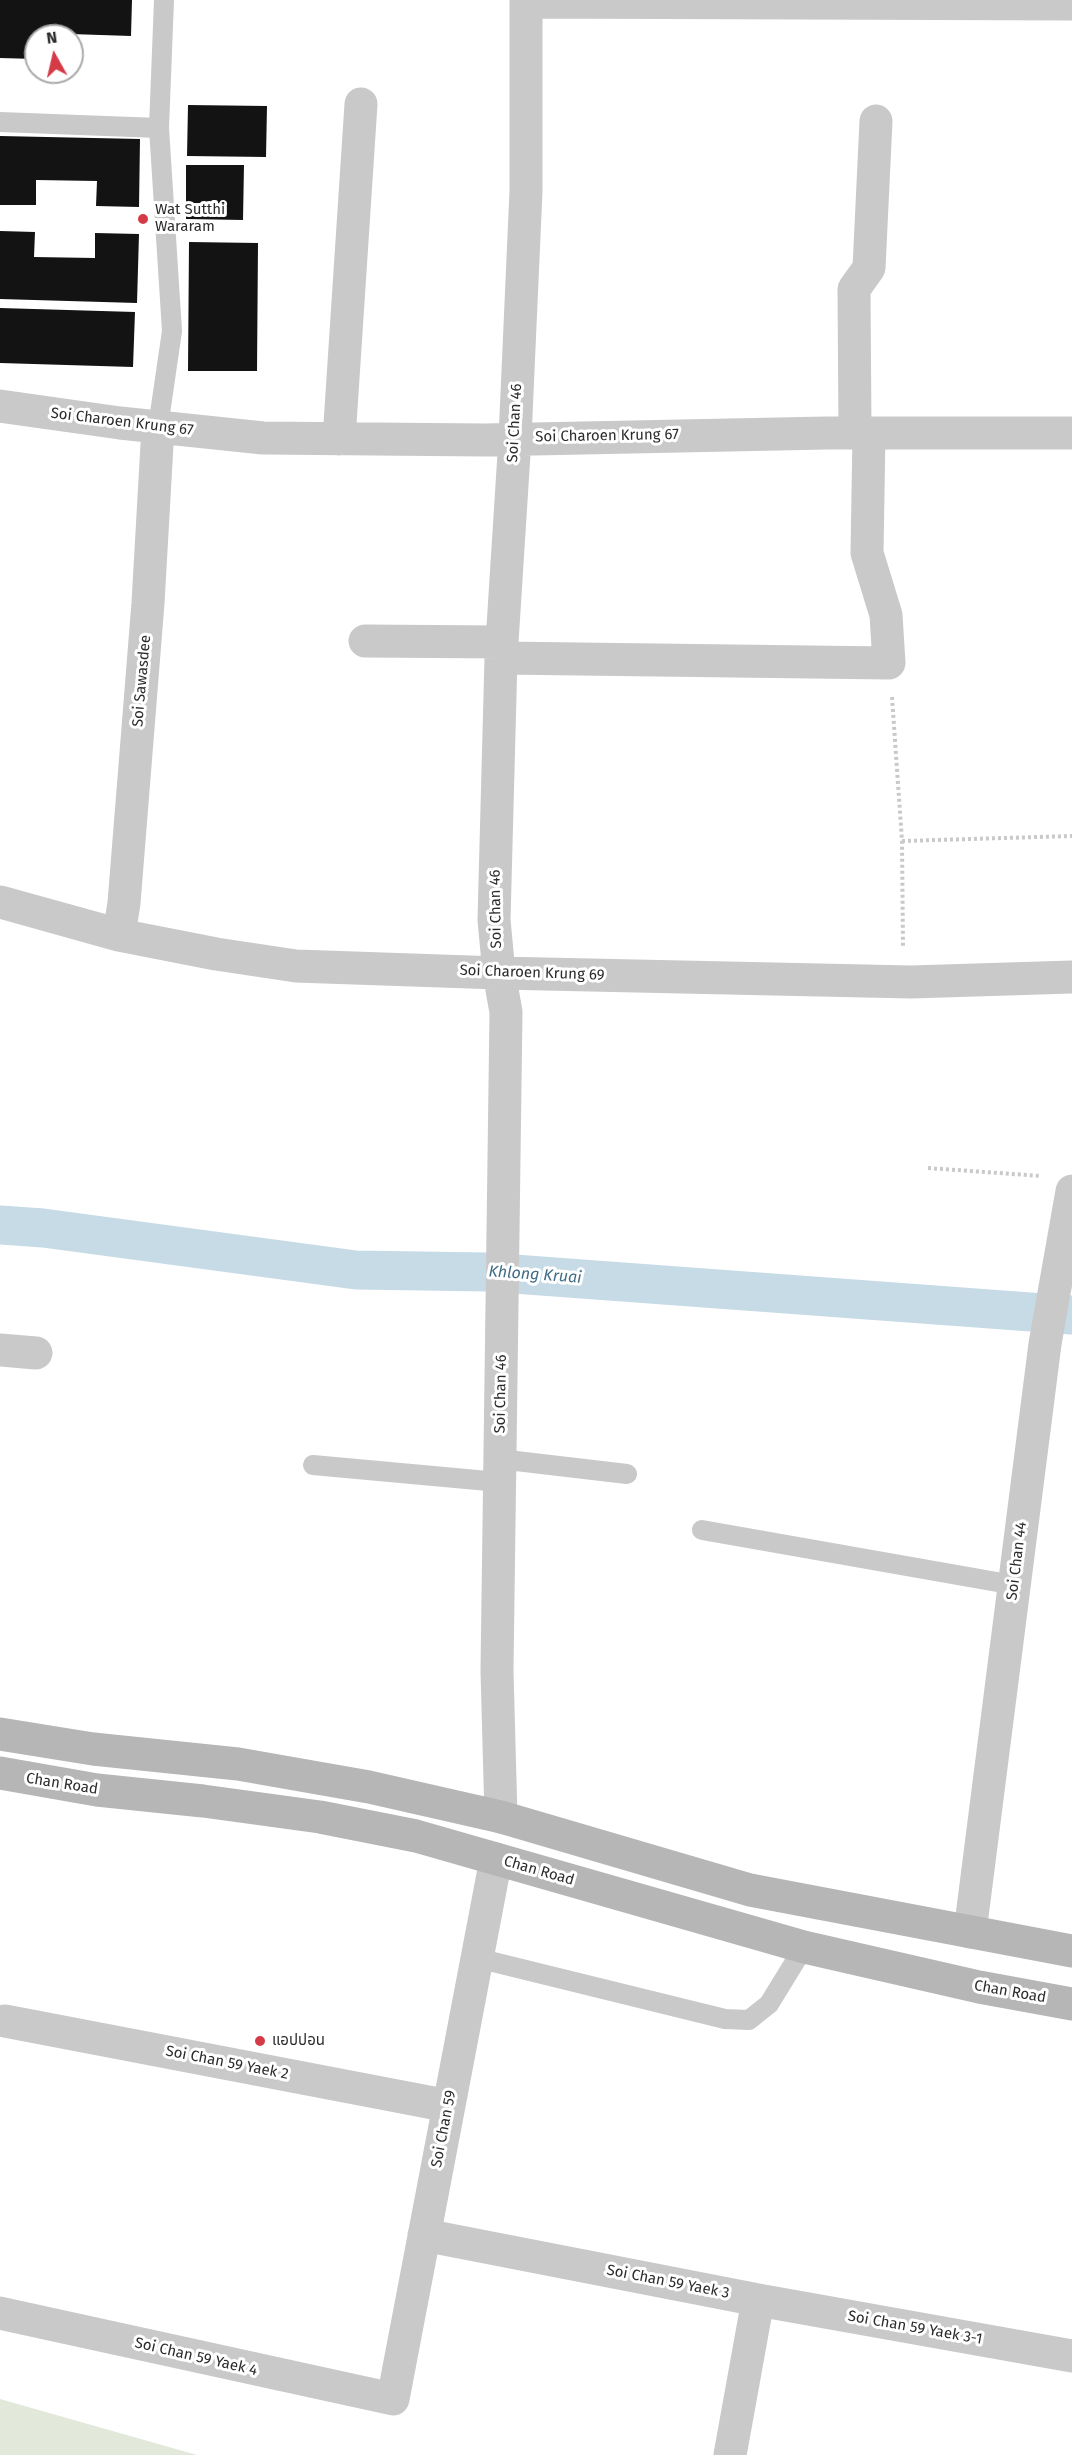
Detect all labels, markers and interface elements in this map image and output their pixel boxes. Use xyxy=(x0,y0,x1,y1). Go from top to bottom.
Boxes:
north arrow xyxy=(24,24,84,84)
text: N xyxy=(45,28,58,48)
place label: Wat Sutthi Wararam xyxy=(155,201,225,236)
marker: Wat Sutthi Wararam xyxy=(136,212,150,226)
street label: Soi Chan 46 xyxy=(504,383,526,463)
street label: Soi Charoen Krung 67 xyxy=(50,404,194,440)
street label: Soi Charoen Krung 67 xyxy=(535,426,679,446)
street label: Soi Sawasdee xyxy=(129,634,155,728)
street label: Soi Chan 46 xyxy=(486,869,506,949)
street label: Soi Charoen Krung 69 xyxy=(459,961,605,985)
water label: Khlong Kruai xyxy=(488,1262,582,1288)
street label: Soi Chan 46 xyxy=(491,1354,511,1434)
street label: Soi Chan 44 xyxy=(1003,1521,1031,1601)
street label: Chan Road xyxy=(25,1769,99,1799)
street label: Chan Road xyxy=(502,1852,576,1890)
street label: Chan Road xyxy=(973,1977,1047,2007)
place label: แอปปอน xyxy=(272,2032,325,2050)
marker: แอปปอน xyxy=(253,2034,267,2048)
street label: Soi Chan 59 Yaek 2 xyxy=(164,2042,290,2084)
street label: Soi Chan 59 xyxy=(428,2089,460,2169)
street label: Soi Chan 59 Yaek 3 xyxy=(605,2261,731,2303)
street label: Soi Chan 59 Yaek 3-1 xyxy=(846,2307,984,2349)
street label: Soi Chan 59 Yaek 4 xyxy=(133,2334,259,2380)

